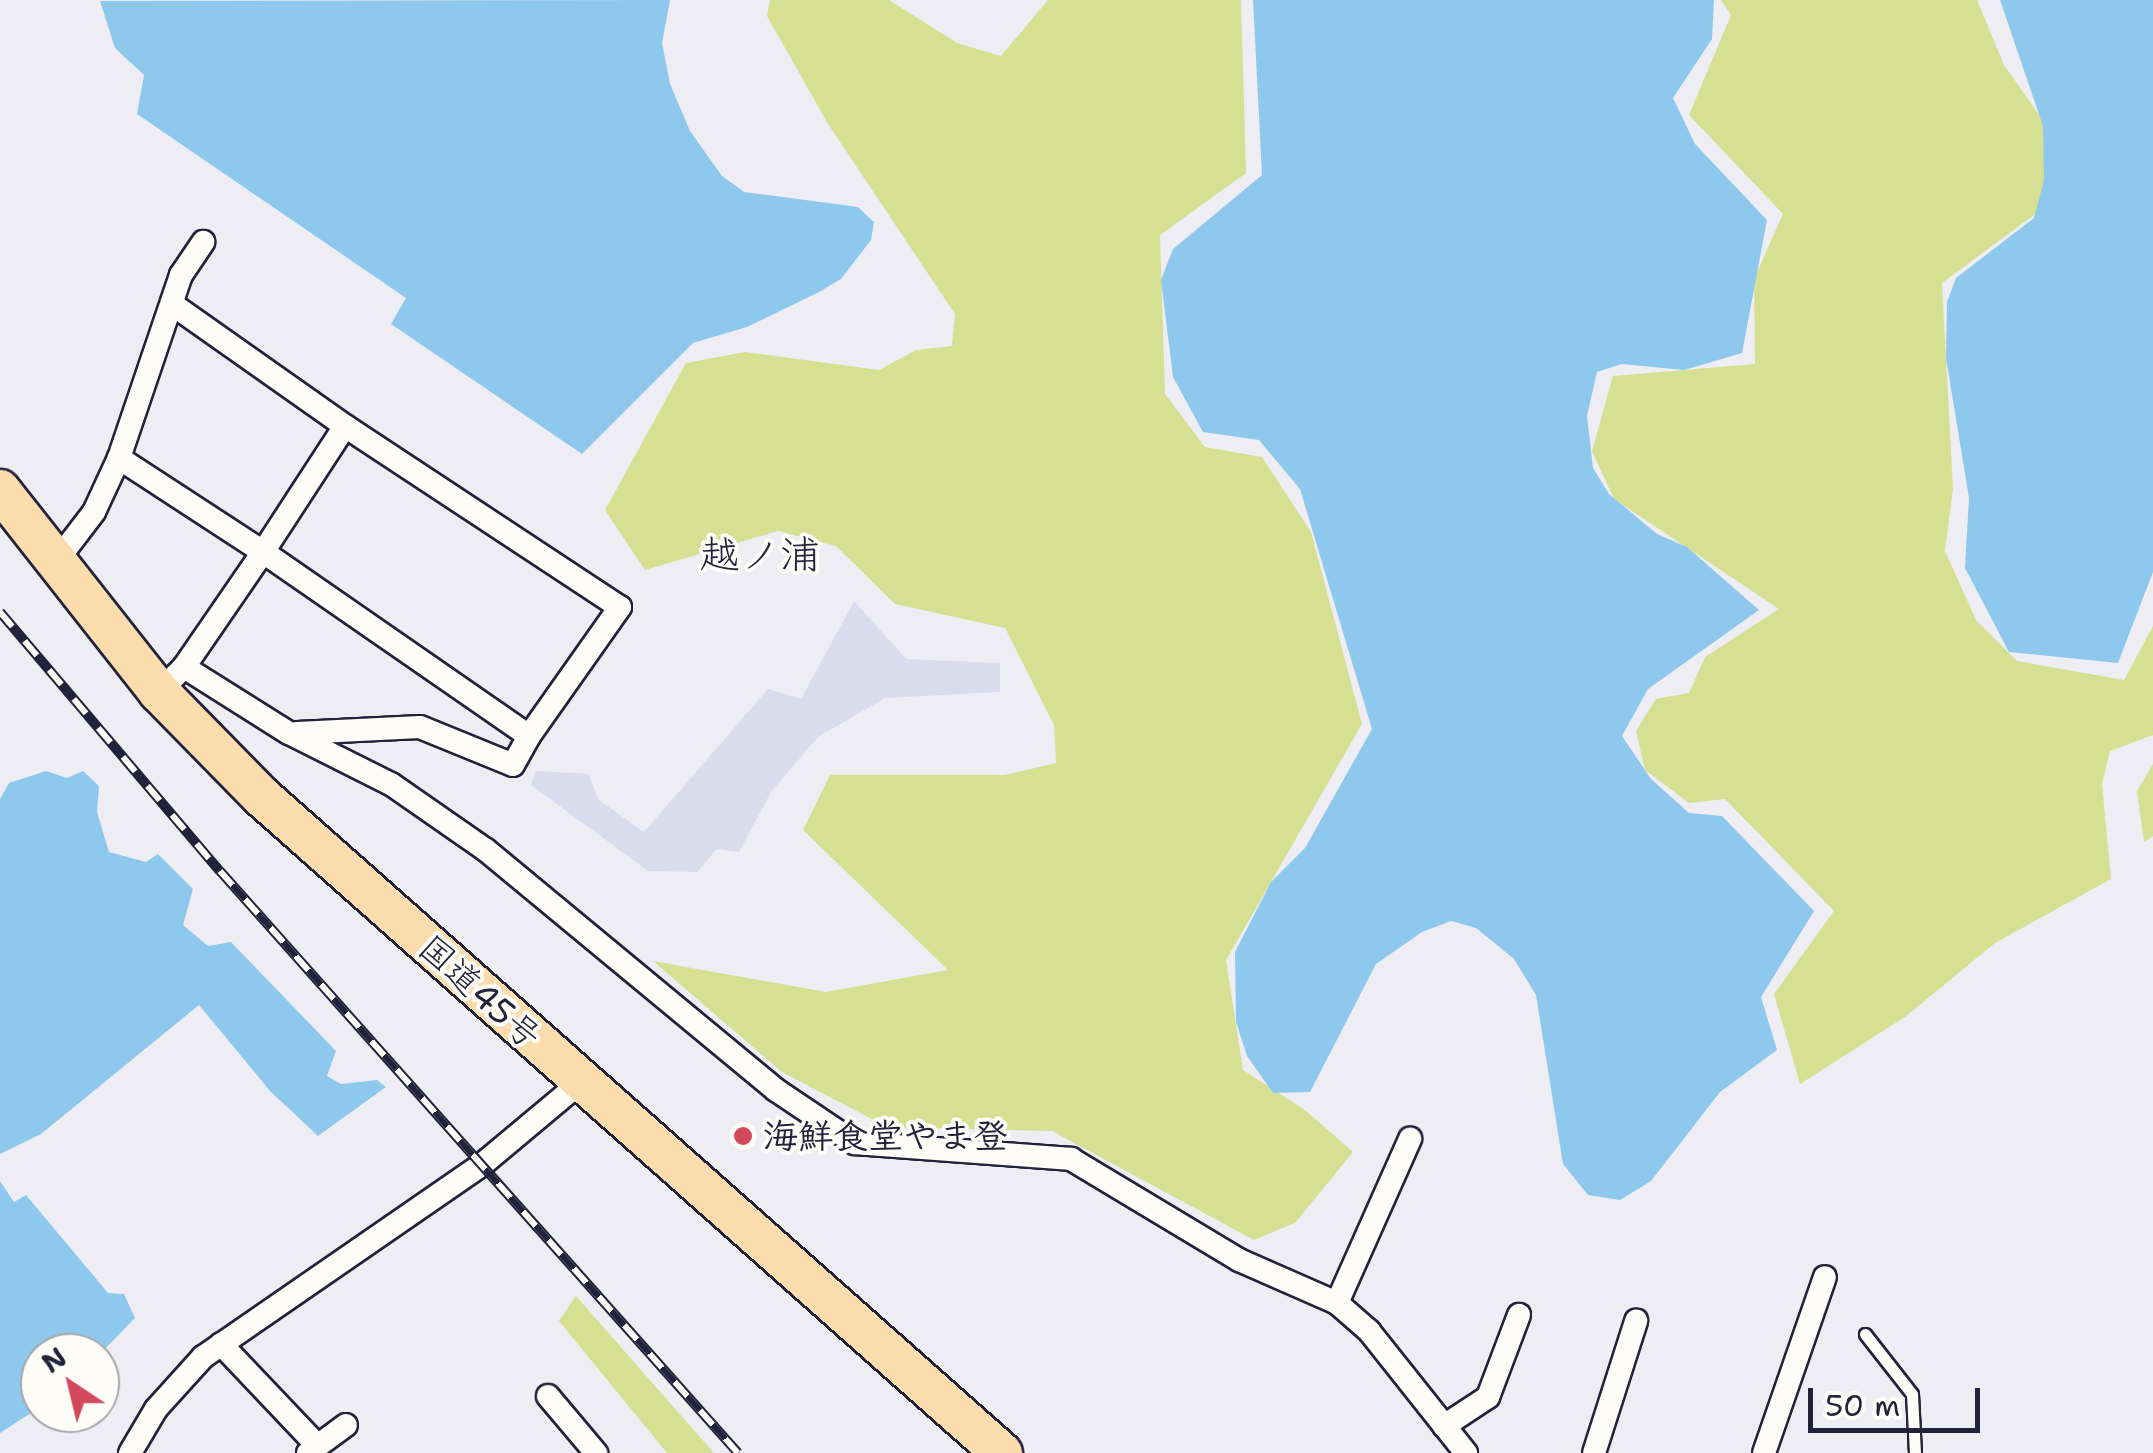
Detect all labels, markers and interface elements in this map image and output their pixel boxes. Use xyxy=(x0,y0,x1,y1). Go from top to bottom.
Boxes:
district label: 越ノ浦 xyxy=(700,530,820,578)
street label: 国道45号 xyxy=(410,926,550,1058)
place label: 海鮮食堂やま登 xyxy=(763,1115,1008,1157)
marker: 海鮮食堂やま登 xyxy=(732,1125,754,1147)
north arrow xyxy=(20,1333,120,1433)
text: N xyxy=(34,1338,74,1382)
scale bar xyxy=(1813,1368,1986,1430)
text: 50 m xyxy=(1825,1385,1900,1426)

